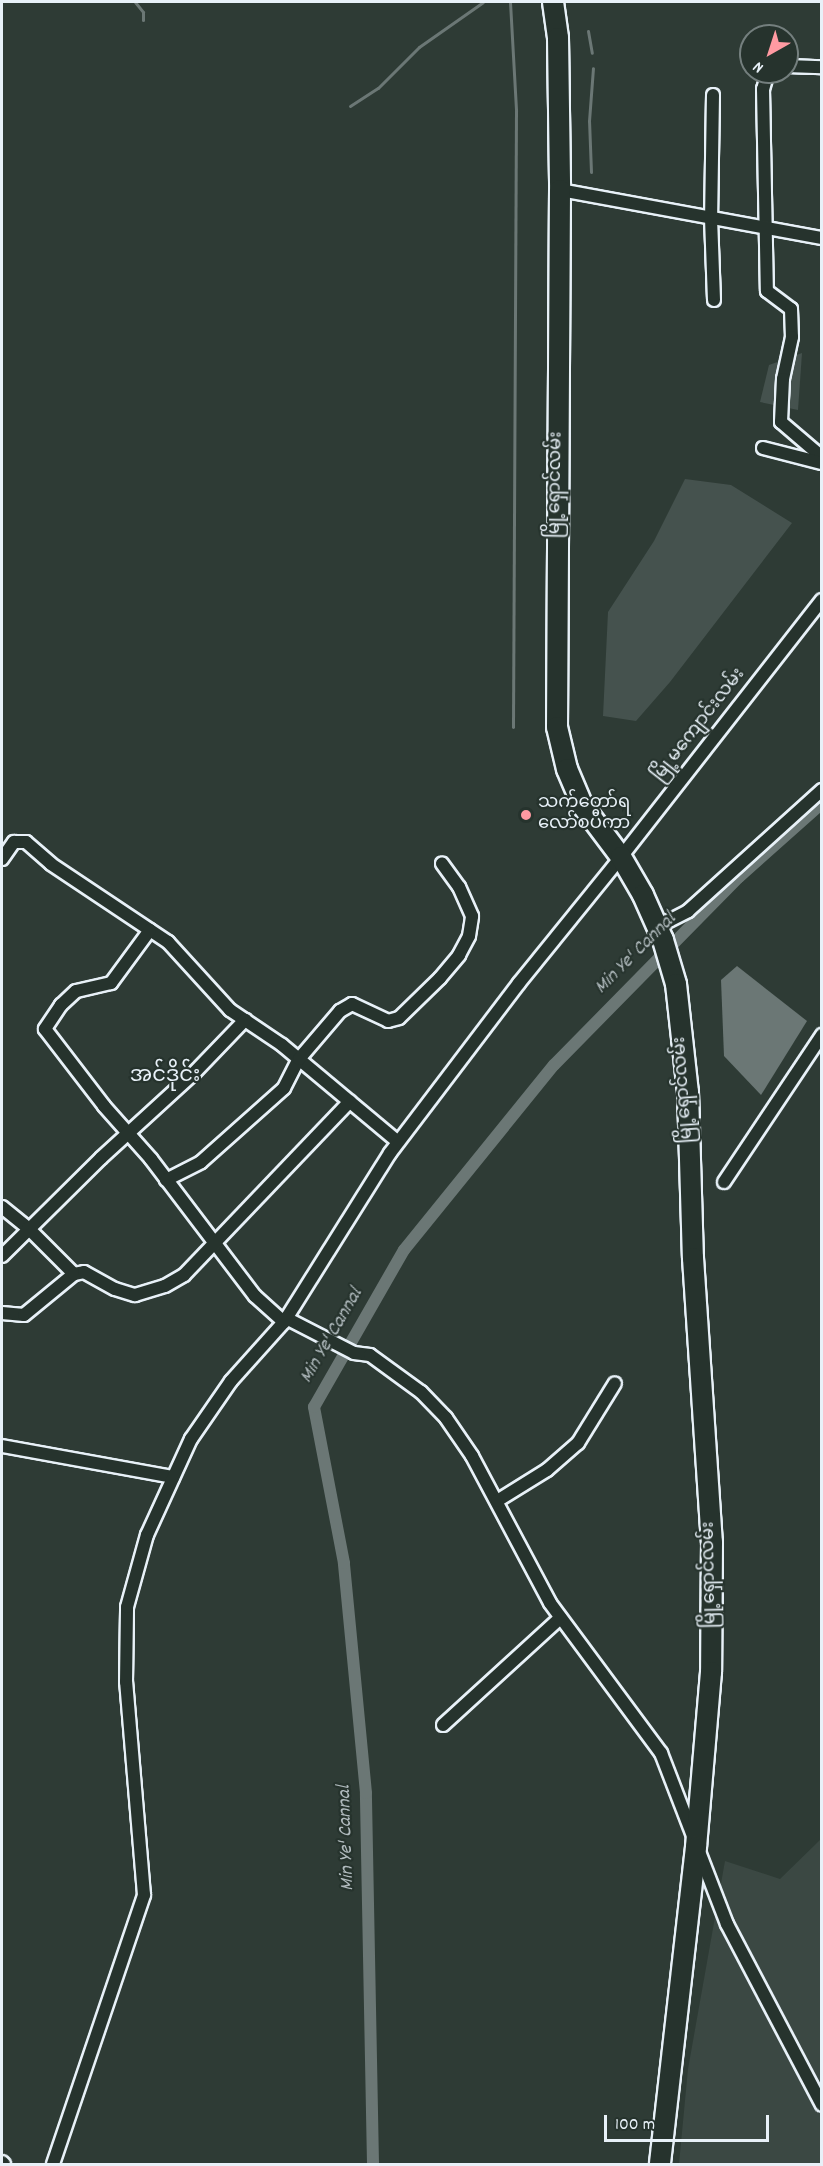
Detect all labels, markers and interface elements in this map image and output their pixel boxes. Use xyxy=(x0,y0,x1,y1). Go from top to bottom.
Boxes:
north arrow xyxy=(739,24,799,84)
text: N xyxy=(748,55,769,78)
street label: မြို့ရှောင်လမ်း xyxy=(545,432,569,538)
street label: မြို့မကျောင်းလမ်း xyxy=(649,665,751,787)
place label: သက်တော်ရ လော်စပီကာ xyxy=(538,794,630,836)
marker: သက်တော်ရ လော်စပီကာ xyxy=(519,808,533,822)
water label: Min Ye' Cannal xyxy=(590,908,682,1000)
street label: မြို့ရှောင်လမ်း xyxy=(671,1036,699,1144)
district label: အင်ဒိုင်း xyxy=(130,1064,200,1090)
water label: Min Ye' Cannal xyxy=(295,1284,369,1388)
street label: မြို့ရှောင်လမ်း xyxy=(699,1522,723,1628)
water label: Min Ye' Cannal xyxy=(333,1785,361,1891)
scale bar xyxy=(607,2103,772,2141)
text: 100 m xyxy=(615,2113,655,2138)

